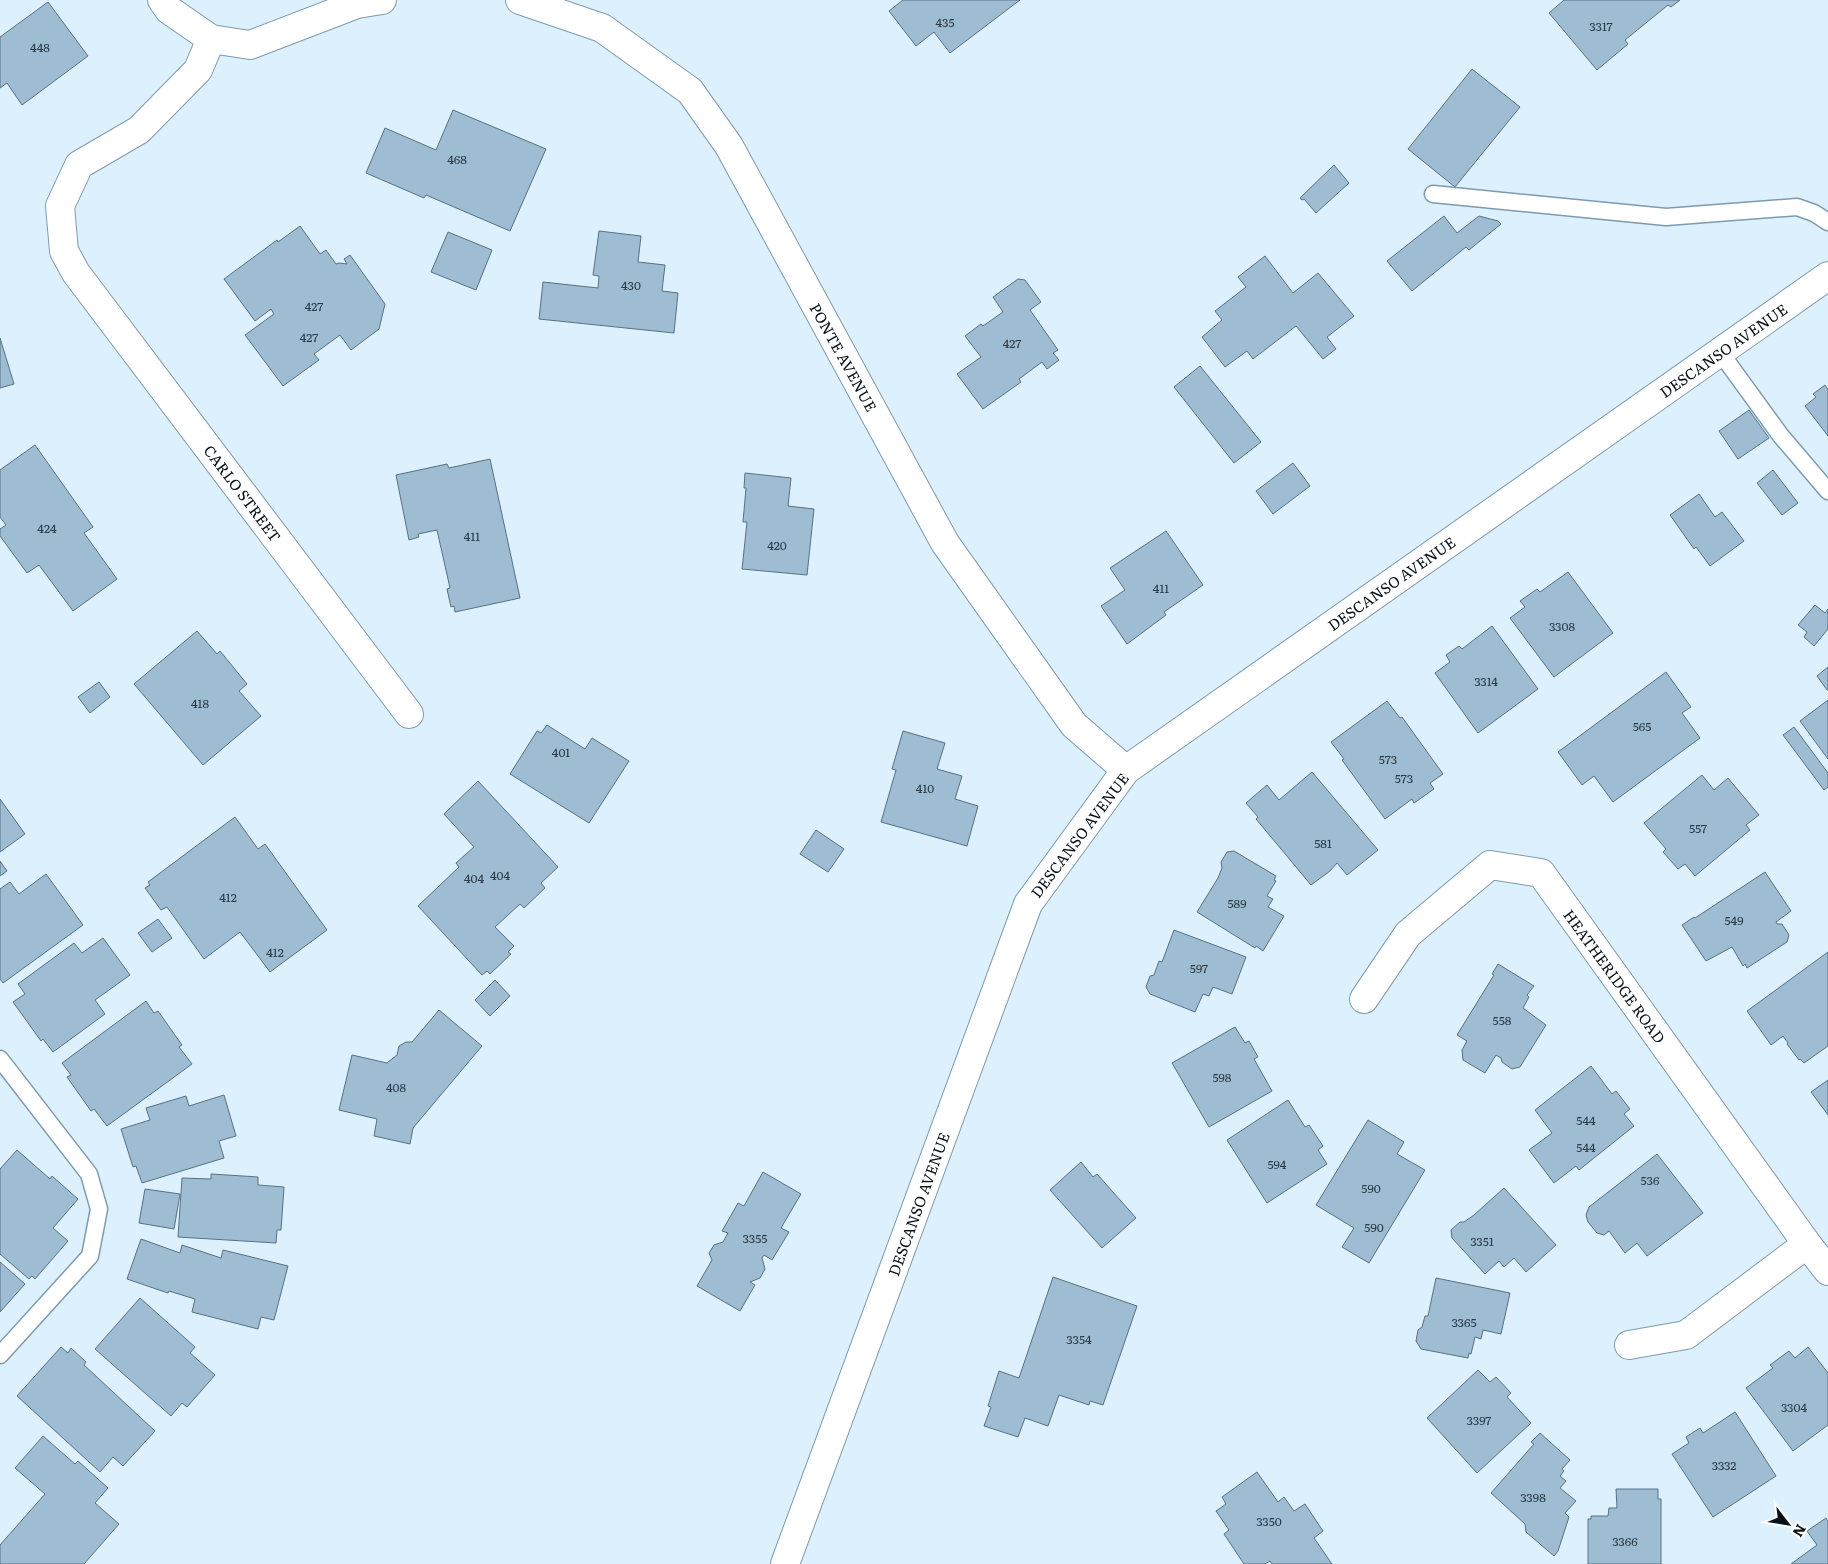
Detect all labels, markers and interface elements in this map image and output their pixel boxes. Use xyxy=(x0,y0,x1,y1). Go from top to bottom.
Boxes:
house number: 435 xyxy=(935,13,955,31)
house number: 3317 xyxy=(1589,17,1613,35)
house number: 448 xyxy=(30,38,50,56)
house number: 468 xyxy=(447,150,467,168)
house number: 430 xyxy=(621,276,641,294)
house number: 427 xyxy=(305,297,323,315)
street label: DESCANSO AVENUE xyxy=(1654,297,1792,403)
street label: PONTE AVENUE xyxy=(805,299,883,415)
house number: 427 xyxy=(300,328,318,346)
house number: 427 xyxy=(1003,334,1021,352)
street label: CARLO STREET xyxy=(199,440,287,546)
house number: 424 xyxy=(37,519,57,537)
house number: 411 xyxy=(464,527,480,545)
street label: DESCANSO AVENUE xyxy=(1322,530,1460,636)
house number: 420 xyxy=(767,536,787,554)
house number: 411 xyxy=(1153,579,1169,597)
house number: 3308 xyxy=(1549,617,1575,635)
house number: 3314 xyxy=(1474,672,1498,690)
house number: 418 xyxy=(191,694,209,712)
house number: 565 xyxy=(1633,717,1651,735)
house number: 401 xyxy=(552,743,570,761)
house number: 573 xyxy=(1379,750,1397,768)
street label: DESCANSO AVENUE xyxy=(1024,768,1134,902)
house number: 573 xyxy=(1395,769,1413,787)
house number: 410 xyxy=(916,779,934,797)
house number: 557 xyxy=(1689,819,1707,837)
house number: 581 xyxy=(1314,834,1332,852)
house number: 404 xyxy=(490,866,510,884)
house number: 404 xyxy=(464,869,484,887)
house number: 412 xyxy=(219,888,237,906)
house number: 589 xyxy=(1228,894,1246,912)
street label: HEATHERIDGE ROAD xyxy=(1558,904,1672,1048)
house number: 549 xyxy=(1725,911,1743,929)
house number: 412 xyxy=(266,943,284,961)
house number: 597 xyxy=(1190,959,1208,977)
house number: 558 xyxy=(1493,1011,1512,1029)
house number: 598 xyxy=(1213,1068,1232,1086)
house number: 408 xyxy=(386,1078,406,1096)
house number: 544 xyxy=(1576,1111,1596,1129)
street label: DESCANSO AVENUE xyxy=(881,1129,955,1279)
house number: 544 xyxy=(1576,1138,1596,1156)
house number: 594 xyxy=(1268,1155,1287,1173)
house number: 536 xyxy=(1640,1171,1660,1189)
house number: 590 xyxy=(1361,1179,1381,1197)
house number: 590 xyxy=(1364,1218,1384,1236)
house number: 3355 xyxy=(743,1229,767,1247)
house number: 3351 xyxy=(1470,1232,1494,1250)
house number: 3365 xyxy=(1451,1313,1477,1331)
house number: 3354 xyxy=(1066,1330,1092,1348)
house number: 3304 xyxy=(1781,1398,1807,1416)
house number: 3397 xyxy=(1467,1411,1491,1429)
house number: 3332 xyxy=(1712,1456,1736,1474)
house number: 3398 xyxy=(1520,1488,1546,1506)
north arrow xyxy=(1763,1499,1813,1549)
house number: 3350 xyxy=(1256,1512,1282,1530)
text: N xyxy=(1788,1521,1812,1542)
house number: 3366 xyxy=(1612,1532,1638,1550)

